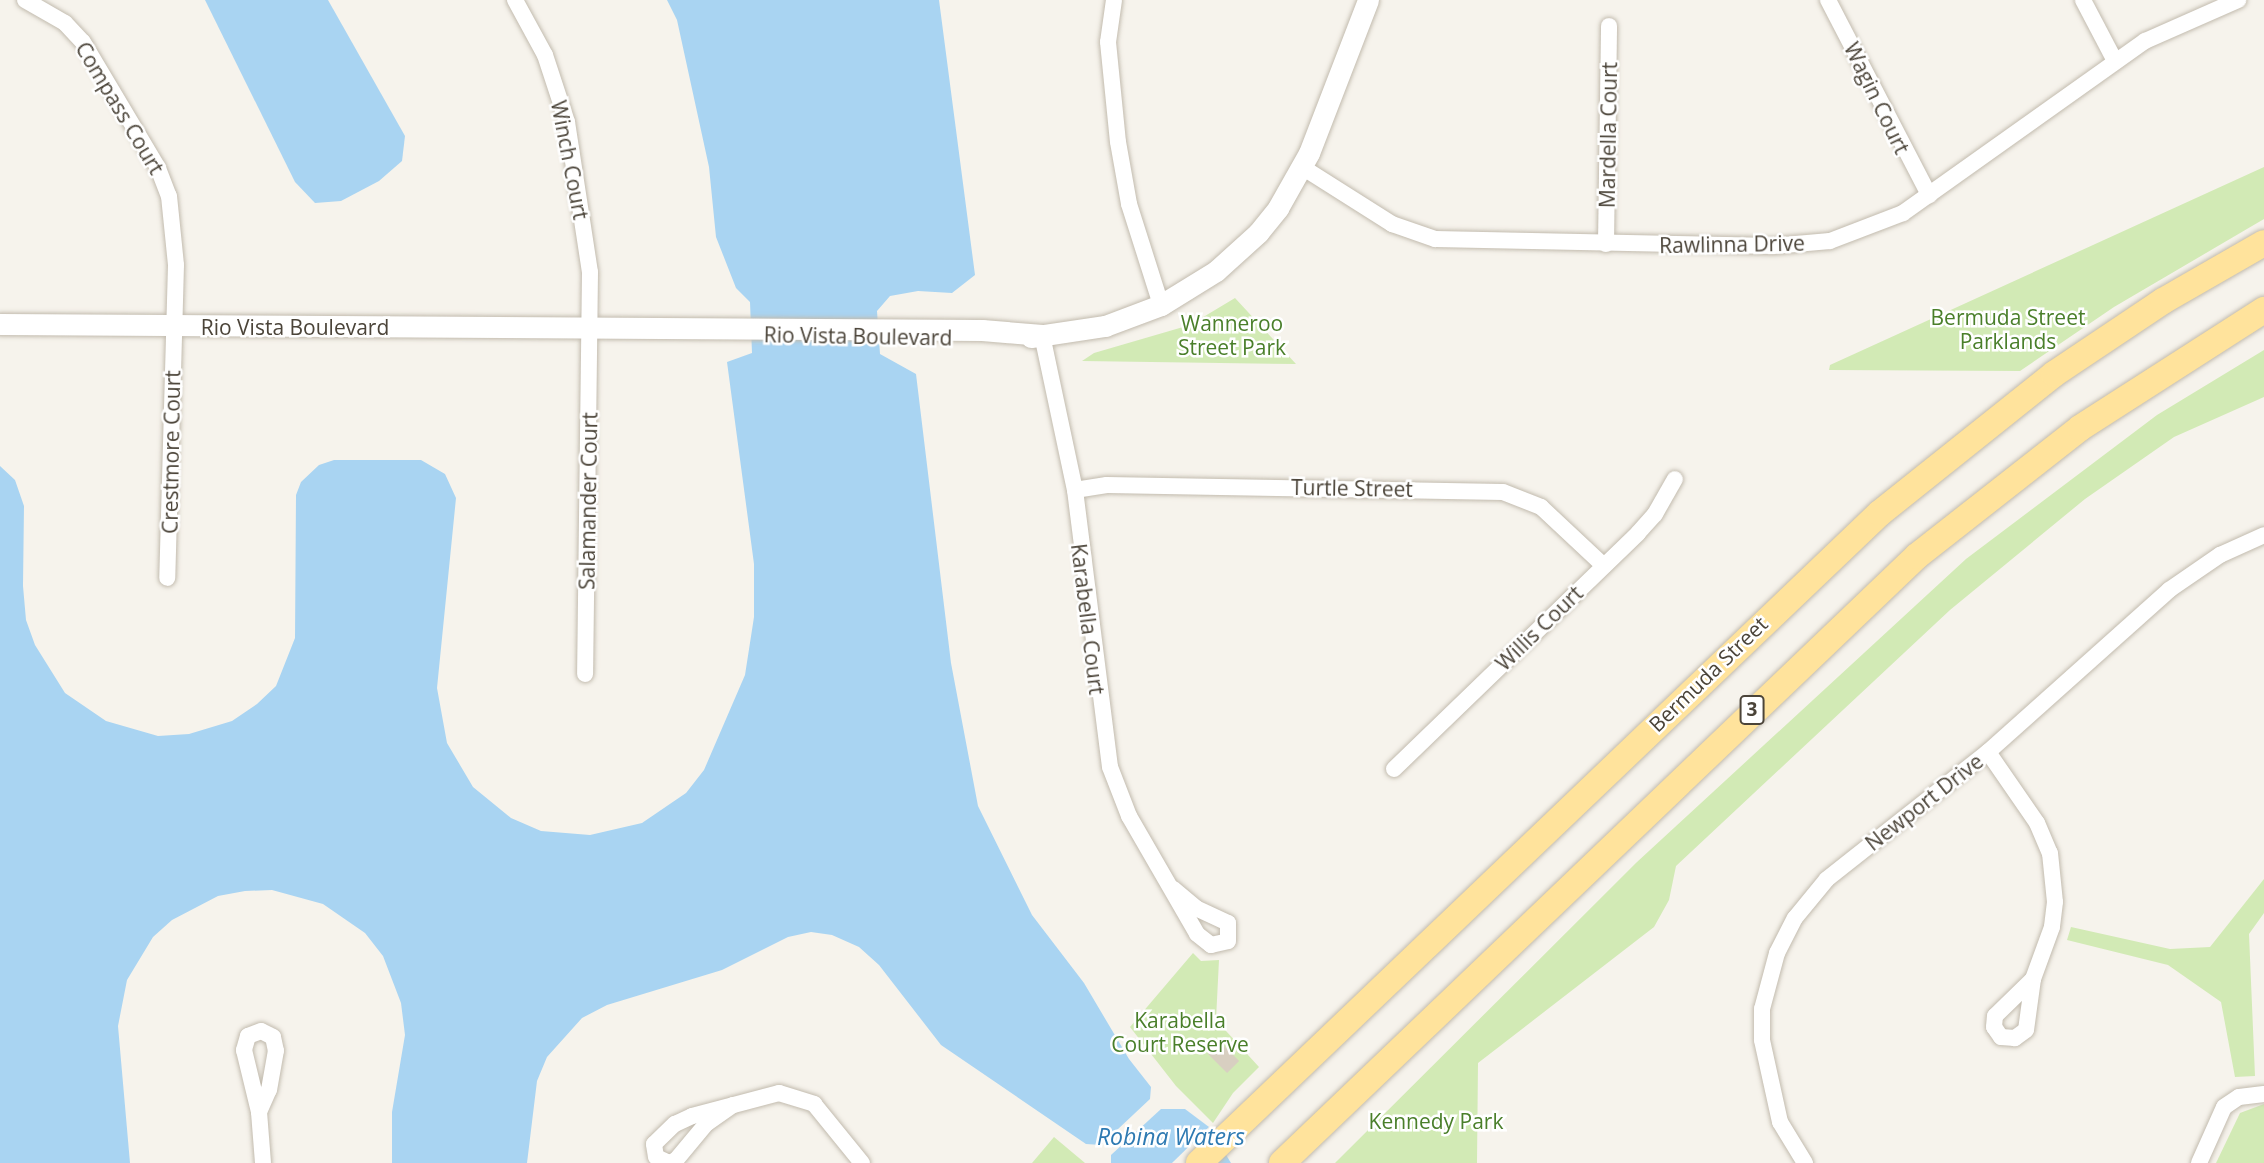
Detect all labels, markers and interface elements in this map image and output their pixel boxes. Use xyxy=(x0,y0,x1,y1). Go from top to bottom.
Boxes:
street label: Compass Court xyxy=(71,37,169,179)
street label: Wagin Court xyxy=(1839,38,1915,158)
street label: Mardella Court xyxy=(1594,62,1622,208)
street label: Winch Court xyxy=(546,98,594,222)
street label: Rawlinna Drive xyxy=(1659,230,1805,258)
park label: Bermuda Street Parklands xyxy=(1931,304,2085,354)
park label: Wanneroo Street Park xyxy=(1178,310,1286,360)
street label: Rio Vista Boulevard xyxy=(201,314,389,340)
street label: Rio Vista Boulevard xyxy=(764,322,952,350)
street label: Crestmore Court xyxy=(157,370,185,534)
street label: Salamander Court xyxy=(574,412,602,590)
street label: Turtle Street xyxy=(1291,474,1413,502)
street label: Karabella Court xyxy=(1066,542,1110,696)
street label: Willis Court xyxy=(1490,580,1588,676)
street label: Bermuda Street xyxy=(1644,611,1772,737)
road number: 3 xyxy=(1738,694,1766,726)
street label: Newport Drive xyxy=(1860,748,1988,856)
park label: Karabella Court Reserve xyxy=(1111,1007,1249,1057)
park label: Kennedy Park xyxy=(1369,1108,1503,1134)
water label: Robina Waters xyxy=(1097,1122,1245,1150)

